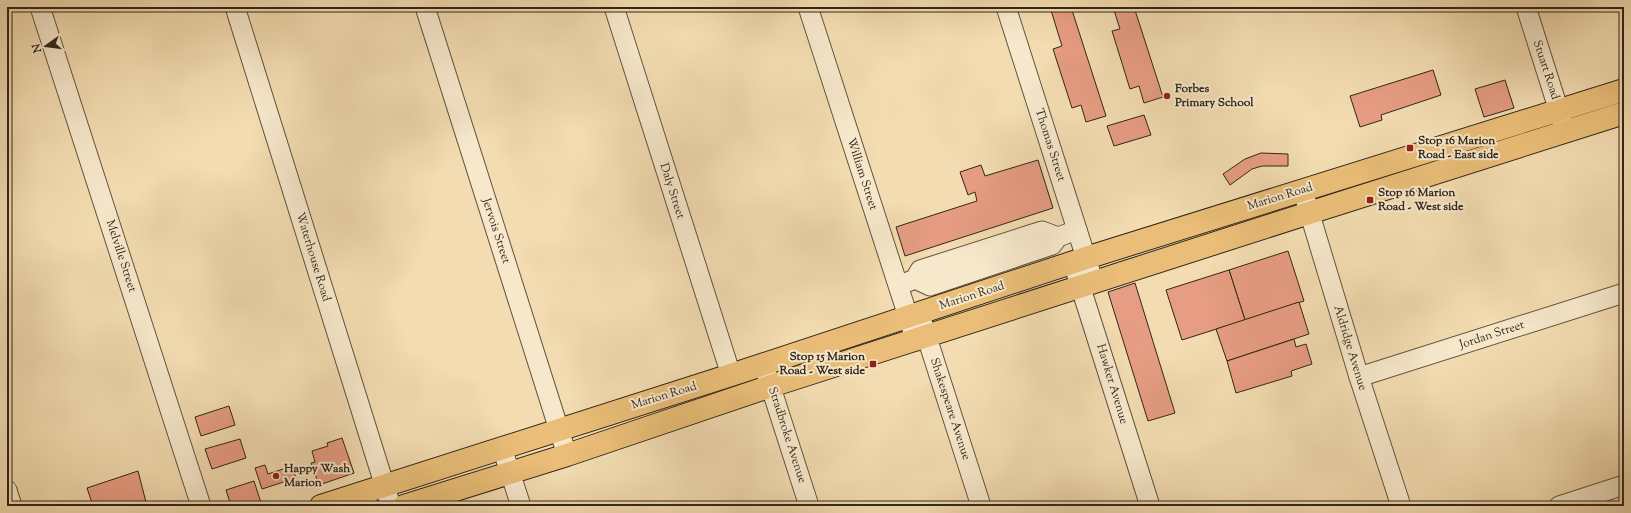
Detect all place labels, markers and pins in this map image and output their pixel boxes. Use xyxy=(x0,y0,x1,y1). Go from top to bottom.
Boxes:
place label: Forbes Primary School xyxy=(1174,80,1254,112)
marker: Forbes Primary School xyxy=(1162,91,1172,101)
place label: Stop 16 Marion Road - East side xyxy=(1417,132,1499,164)
marker: Stop 16 Marion Road - East side xyxy=(1405,143,1415,153)
place label: Stop 16 Marion Road - West side xyxy=(1377,184,1464,216)
marker: Stop 16 Marion Road - West side xyxy=(1365,195,1375,205)
place label: Stop 15 Marion Road - West side xyxy=(778,348,866,380)
marker: Stop 15 Marion Road - West side xyxy=(868,359,878,369)
place label: Happy Wash Marion xyxy=(283,460,351,492)
marker: Happy Wash Marion xyxy=(271,471,281,481)

